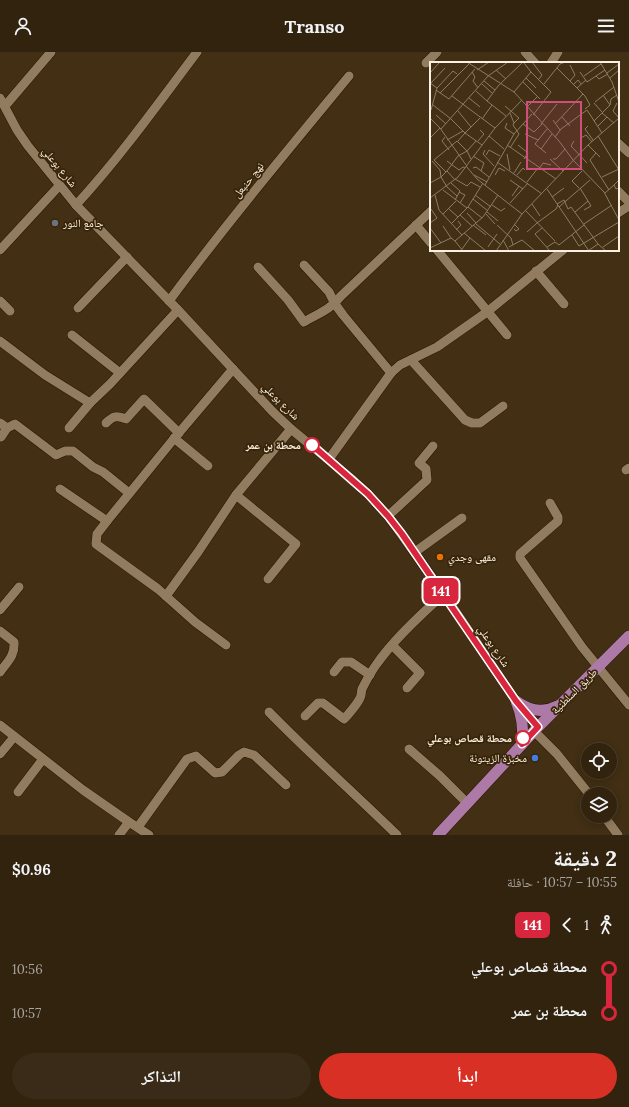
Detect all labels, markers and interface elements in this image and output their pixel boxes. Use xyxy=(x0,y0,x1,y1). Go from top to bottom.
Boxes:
icon: person xyxy=(12,15,34,37)
text: Transo xyxy=(285,15,345,38)
icon: menu xyxy=(595,15,617,37)
inset map xyxy=(430,62,619,251)
street label: شارع بوعلي xyxy=(38,144,80,191)
street label: نهج حنبعل xyxy=(229,159,267,201)
place label: جامع النور xyxy=(62,216,104,230)
marker: جامع النور xyxy=(50,218,60,228)
street label: شارع بوعلي xyxy=(258,379,303,424)
marker: محطة بن عمر xyxy=(304,437,320,453)
place label: محطة بن عمر xyxy=(245,438,301,453)
place label: مقهى وجدي xyxy=(448,550,496,566)
marker: مقهى وجدي xyxy=(435,552,445,562)
line badge: 141 xyxy=(418,578,464,604)
text: 141 xyxy=(431,582,451,600)
street label: شارع بوعلي xyxy=(473,622,513,671)
street label: طريق السلطنية xyxy=(548,665,600,717)
marker: محطة قصاص بوعلي xyxy=(515,730,531,746)
place label: محطة قصاص بوعلي xyxy=(427,731,512,747)
map controls xyxy=(581,743,617,823)
button: locate xyxy=(581,743,617,779)
place label: مخبزة الزيتونة xyxy=(469,751,527,765)
marker: مخبزة الزيتونة xyxy=(530,753,540,763)
button: layers xyxy=(581,787,617,823)
text: 2 دقيقة xyxy=(553,844,617,872)
text: $0.96 xyxy=(12,860,51,879)
text: 10:55 – 10:57 · حافلة xyxy=(507,874,617,891)
icon: back xyxy=(556,914,578,936)
icon: walk xyxy=(595,914,617,936)
text: 141 xyxy=(523,916,542,934)
text: 1 xyxy=(584,917,589,934)
text: محطة قصاص بوعلي xyxy=(471,957,587,976)
text: 10:56 xyxy=(12,961,43,978)
text: محطة بن عمر xyxy=(512,1001,587,1020)
text: 10:57 xyxy=(12,1005,41,1022)
button: التذاكر xyxy=(12,1053,311,1099)
button: ابدأ xyxy=(319,1053,617,1099)

